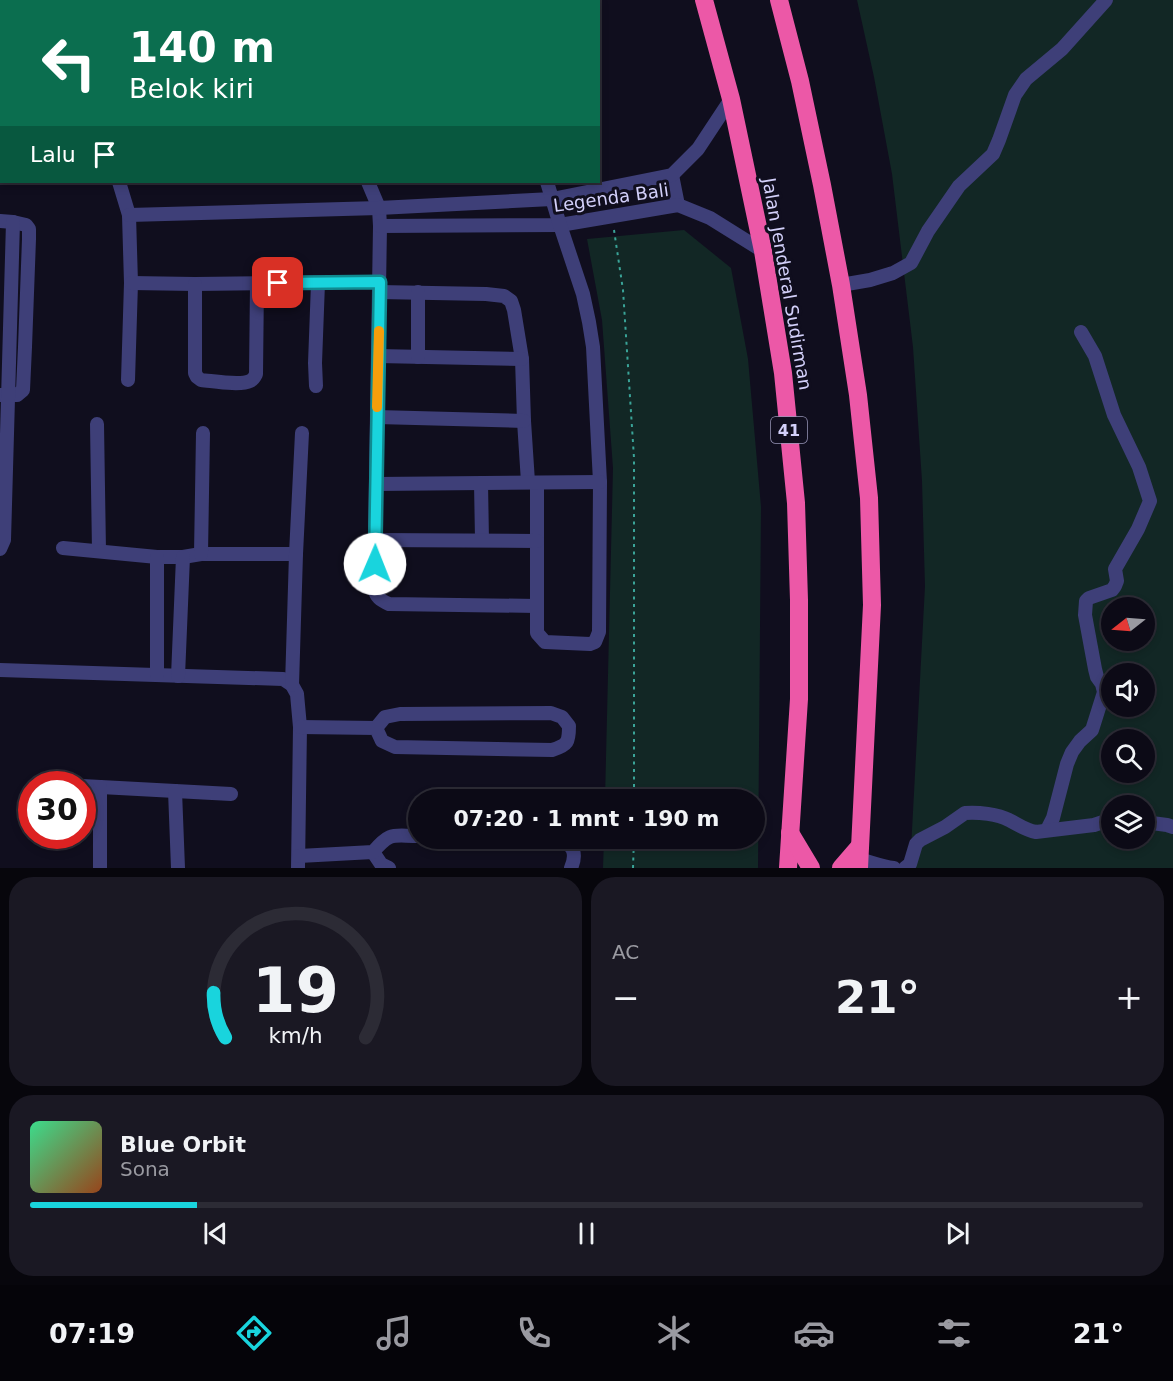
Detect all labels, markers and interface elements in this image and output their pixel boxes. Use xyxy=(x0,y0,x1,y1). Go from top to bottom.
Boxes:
text: 140 m xyxy=(129,23,275,72)
icon: left xyxy=(30,24,108,102)
text: Belok kiri xyxy=(129,73,254,104)
icon: arrive xyxy=(88,138,121,171)
text: Lalu xyxy=(30,142,76,167)
street label: Jalan Jenderal Sudirman xyxy=(758,175,817,392)
street label: Legenda Bali xyxy=(552,179,670,216)
pin xyxy=(252,257,303,308)
icon: arrive xyxy=(261,266,294,299)
road number: 41 xyxy=(771,417,807,443)
position arrow xyxy=(343,532,407,596)
north arrow xyxy=(1101,597,1155,651)
map controls xyxy=(1101,597,1155,849)
button: sound xyxy=(1101,663,1155,717)
button: search xyxy=(1101,729,1155,783)
speed limit sign: 30 xyxy=(18,771,96,849)
button: layers xyxy=(1101,795,1155,849)
text: 07:20 · 1 mnt · 190 m xyxy=(454,806,719,831)
text: AC xyxy=(612,940,639,964)
text: 19 xyxy=(252,954,339,1027)
text: 21° xyxy=(835,971,920,1024)
text: − xyxy=(612,978,640,1017)
text: + xyxy=(1115,978,1143,1017)
text: km/h xyxy=(268,1024,323,1049)
text: Blue Orbit xyxy=(120,1132,246,1157)
text: Sona xyxy=(120,1157,170,1181)
icon: previous xyxy=(199,1217,232,1250)
icon: pause xyxy=(570,1217,603,1250)
icon: next xyxy=(941,1217,974,1250)
icon: directions xyxy=(233,1312,275,1354)
icon: music xyxy=(373,1312,415,1354)
icon: phone xyxy=(513,1312,555,1354)
icon: climate xyxy=(653,1312,695,1354)
icon: car xyxy=(793,1312,835,1354)
icon: filters xyxy=(933,1312,975,1354)
text: 07:19 xyxy=(49,1318,135,1349)
text: 21° xyxy=(1073,1318,1124,1349)

